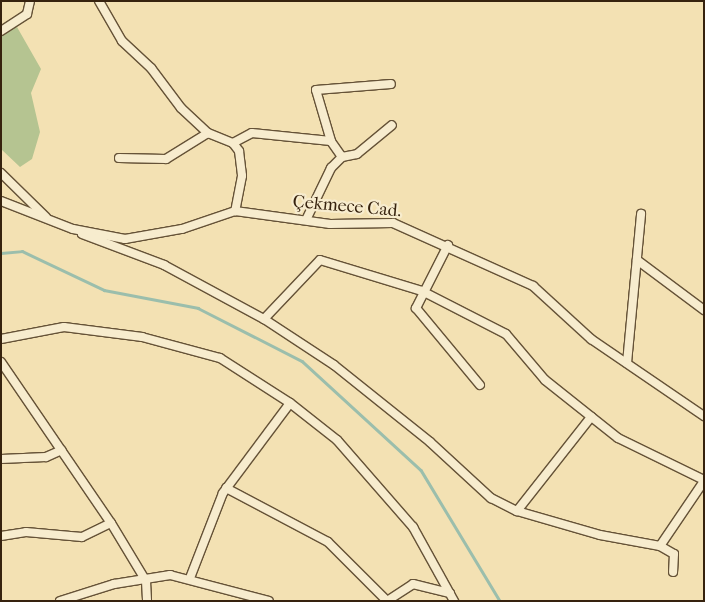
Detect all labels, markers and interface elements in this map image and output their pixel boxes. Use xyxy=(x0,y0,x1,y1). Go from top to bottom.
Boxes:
street label: Çekmece Cad. xyxy=(292,191,402,223)

